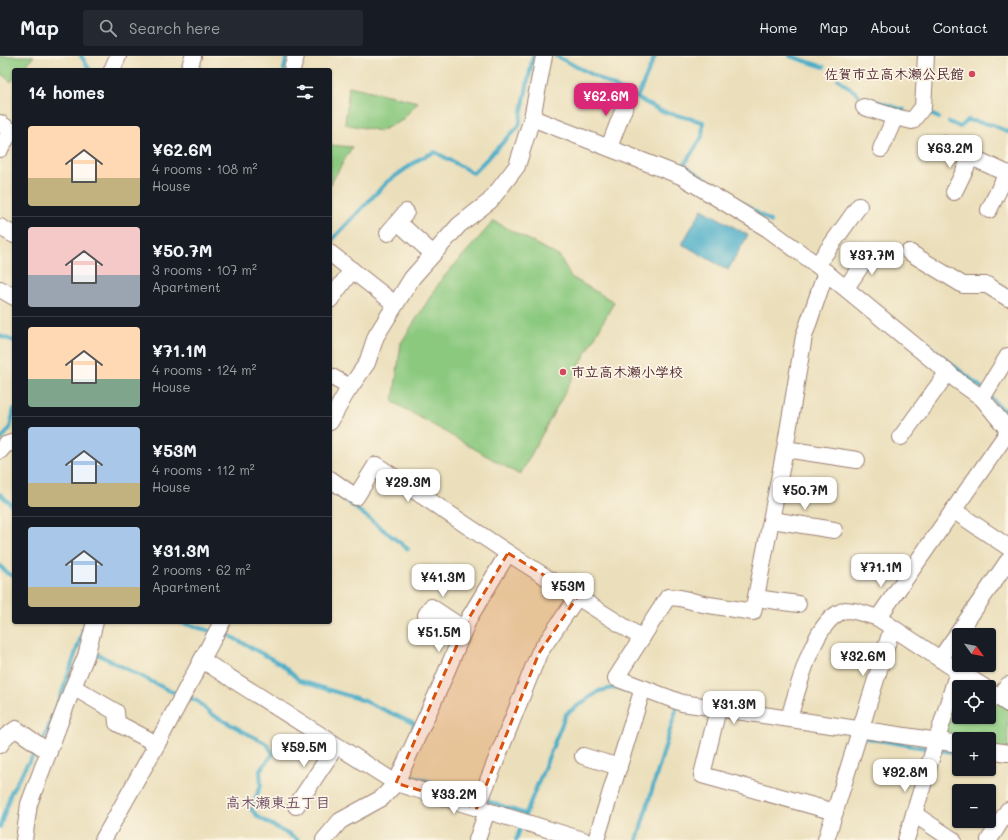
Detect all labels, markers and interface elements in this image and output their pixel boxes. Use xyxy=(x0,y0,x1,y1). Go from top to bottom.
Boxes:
search box xyxy=(83,10,363,46)
text: Map xyxy=(20,15,59,40)
icon: search xyxy=(97,17,119,39)
text: Search here xyxy=(129,18,220,38)
text: Home xyxy=(759,18,797,37)
text: Map xyxy=(819,18,848,37)
text: About xyxy=(870,18,911,37)
text: Contact xyxy=(933,18,988,37)
place label: 佐賀市立高木瀬公民館 xyxy=(824,64,964,83)
marker: 佐賀市立高木瀬公民館 xyxy=(967,69,977,79)
text: 14 homes xyxy=(28,81,105,103)
icon: filters xyxy=(294,81,316,103)
pin: ¥62.6M xyxy=(573,83,639,117)
text: ¥62.6M xyxy=(583,87,629,104)
pin: ¥63.2M xyxy=(917,135,983,169)
text: ¥62.6M xyxy=(152,138,212,160)
text: ¥63.2M xyxy=(927,139,973,156)
icon: home xyxy=(60,142,108,190)
text: 4 rooms · 108 m² xyxy=(152,160,258,177)
text: House xyxy=(152,177,190,194)
text: ¥50.7M xyxy=(152,239,212,261)
pin: ¥37.7M xyxy=(839,242,905,276)
icon: home xyxy=(60,243,108,291)
text: ¥37.7M xyxy=(849,246,895,263)
text: 3 rooms · 107 m² xyxy=(152,261,257,278)
text: Apartment xyxy=(152,278,221,295)
text: ¥71.1M xyxy=(152,339,207,361)
icon: home xyxy=(60,343,108,391)
text: 4 rooms · 124 m² xyxy=(152,361,257,378)
place label: 市立高木瀬小学校 xyxy=(571,362,683,381)
marker: 市立高木瀬小学校 xyxy=(558,367,568,377)
text: House xyxy=(152,378,190,395)
text: ¥53M xyxy=(152,439,197,461)
icon: home xyxy=(60,443,108,491)
text: 4 rooms · 112 m² xyxy=(152,461,255,478)
pin: ¥29.3M xyxy=(375,469,441,503)
text: ¥29.3M xyxy=(385,473,431,490)
pin: ¥50.7M xyxy=(772,477,838,511)
text: House xyxy=(152,478,190,495)
text: ¥50.7M xyxy=(782,481,828,498)
text: ¥31.3M xyxy=(152,539,210,561)
icon: home xyxy=(60,543,108,591)
pin: ¥71.1M xyxy=(848,554,914,588)
text: ¥71.1M xyxy=(860,558,902,575)
text: 2 rooms · 62 m² xyxy=(152,561,251,578)
pin: ¥41.3M xyxy=(410,564,476,598)
text: ¥41.3M xyxy=(421,568,465,585)
pin: ¥53M xyxy=(544,573,592,607)
text: ¥53M xyxy=(551,577,585,594)
text: Apartment xyxy=(152,578,221,595)
pin: ¥51.5M xyxy=(406,619,472,653)
text: ¥51.5M xyxy=(417,623,461,640)
north arrow xyxy=(952,628,996,672)
map controls xyxy=(952,628,996,828)
pin: ¥32.6M xyxy=(830,643,896,677)
text: ¥32.6M xyxy=(840,647,886,664)
button: locate xyxy=(952,680,996,724)
pin: ¥31.3M xyxy=(701,691,767,725)
text: ¥31.3M xyxy=(712,695,756,712)
button: + xyxy=(952,732,996,776)
pin: ¥59.5M xyxy=(271,734,337,768)
text: ¥59.5M xyxy=(281,738,327,755)
pin: ¥92.8M xyxy=(872,759,938,793)
text: ¥92.8M xyxy=(882,763,928,780)
pin: ¥33.2M xyxy=(421,781,487,815)
button: − xyxy=(952,784,996,828)
text: ¥33.2M xyxy=(431,785,477,802)
district label: 高木瀬東五丁目 xyxy=(225,792,331,812)

